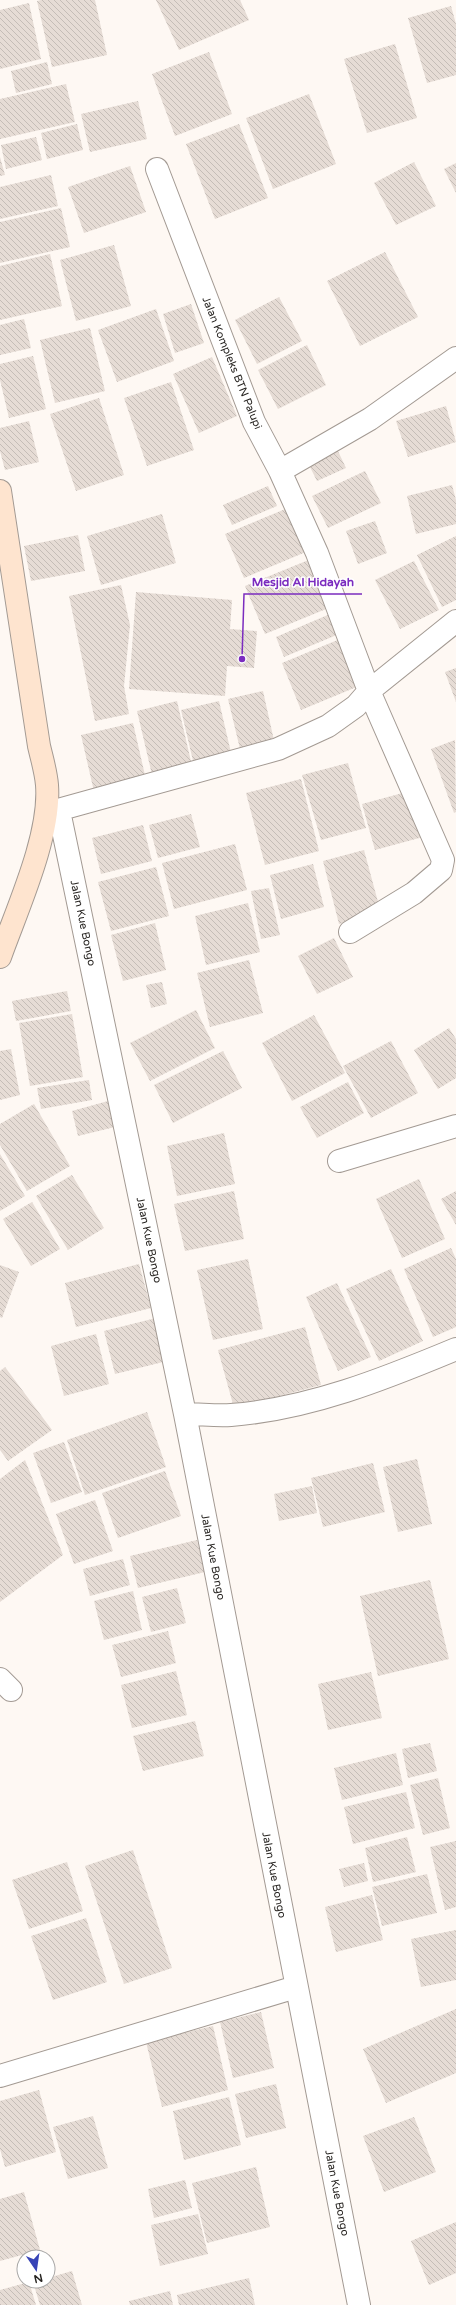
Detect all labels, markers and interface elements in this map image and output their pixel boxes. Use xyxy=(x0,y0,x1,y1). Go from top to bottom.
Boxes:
street label: Jalan Kompleks BTN Palupi xyxy=(199,295,265,431)
callout: Mesjid Al Hidayah xyxy=(244,570,362,594)
text: Mesjid Al Hidayah xyxy=(252,575,354,590)
street label: Jalan Kue Bongo xyxy=(68,879,99,967)
street label: Jalan Kue Bongo xyxy=(134,1196,165,1284)
street label: Jalan Kue Bongo xyxy=(198,1513,228,1602)
street label: Jalan Kue Bongo xyxy=(259,1831,289,1920)
street label: Jalan Kue Bongo xyxy=(322,2149,352,2238)
north arrow xyxy=(16,2249,56,2289)
text: N xyxy=(32,2271,44,2286)

